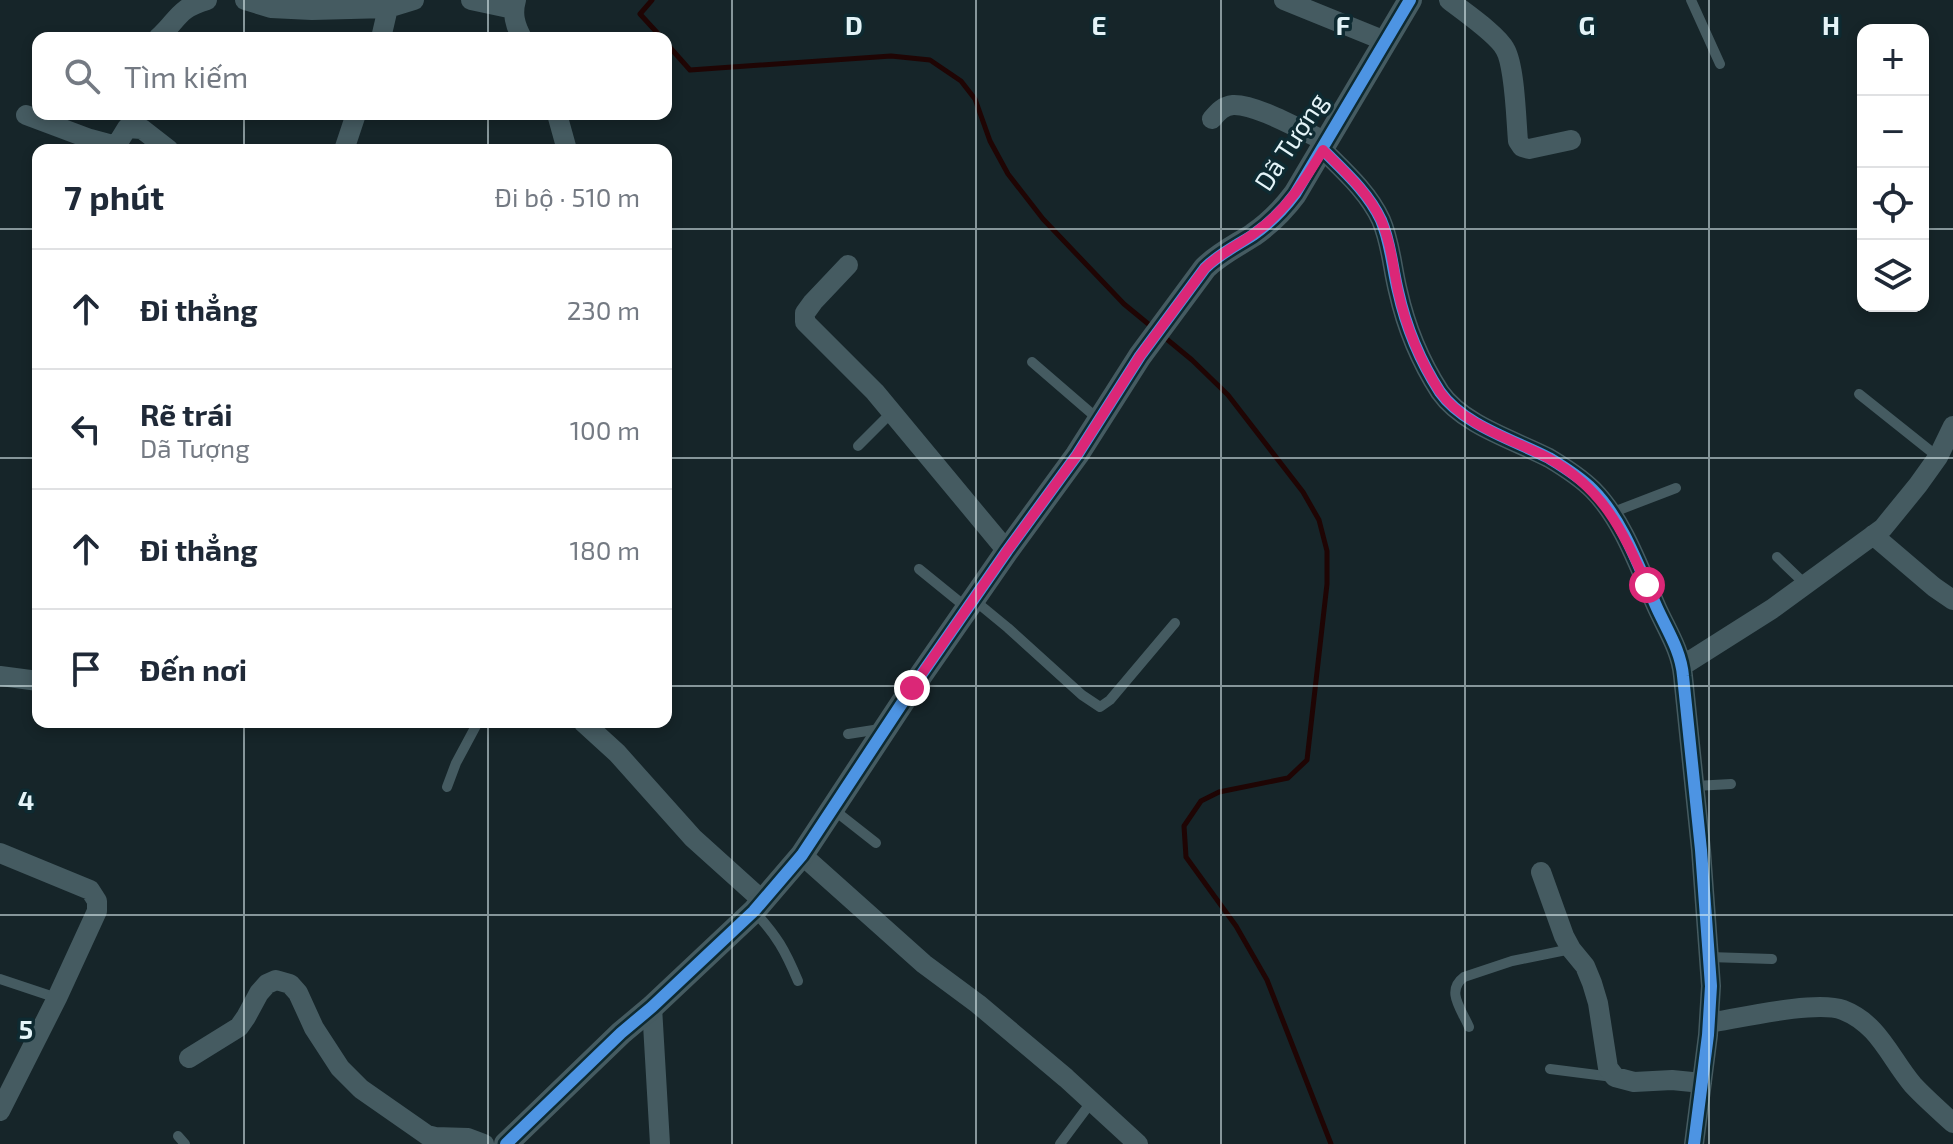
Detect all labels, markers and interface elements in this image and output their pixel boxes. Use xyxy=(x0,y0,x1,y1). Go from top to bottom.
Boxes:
text: D xyxy=(845,9,863,40)
text: E xyxy=(1091,9,1107,40)
text: F xyxy=(1336,9,1350,40)
text: G xyxy=(1579,9,1595,40)
text: H xyxy=(1822,9,1840,40)
map controls xyxy=(1857,24,1929,312)
button: + xyxy=(1857,24,1929,96)
search box xyxy=(32,32,672,120)
icon: search xyxy=(60,54,104,98)
text: Tìm kiếm xyxy=(124,58,248,94)
street label: Dã Tượng xyxy=(1247,87,1333,196)
button: − xyxy=(1857,96,1929,168)
button: locate xyxy=(1857,168,1929,240)
text: 7 phút xyxy=(64,176,164,217)
text: Đi bộ · 510 m xyxy=(495,181,640,212)
button: layers xyxy=(1857,240,1929,312)
icon: ahead xyxy=(64,287,108,331)
text: Đi thẳng xyxy=(140,291,258,327)
text: 230 m xyxy=(567,294,640,325)
text: Rẽ trái xyxy=(140,396,233,432)
icon: left xyxy=(64,407,108,451)
text: 100 m xyxy=(570,414,640,445)
text: Dã Tượng xyxy=(140,432,250,463)
icon: ahead xyxy=(64,527,108,571)
text: Đi thẳng xyxy=(140,531,258,567)
text: 180 m xyxy=(570,534,640,565)
route start xyxy=(1629,567,1665,603)
icon: arrive xyxy=(64,647,108,691)
text: Đến nơi xyxy=(140,651,247,687)
route end xyxy=(894,670,930,706)
text: 4 xyxy=(18,784,34,815)
text: 5 xyxy=(19,1013,33,1044)

